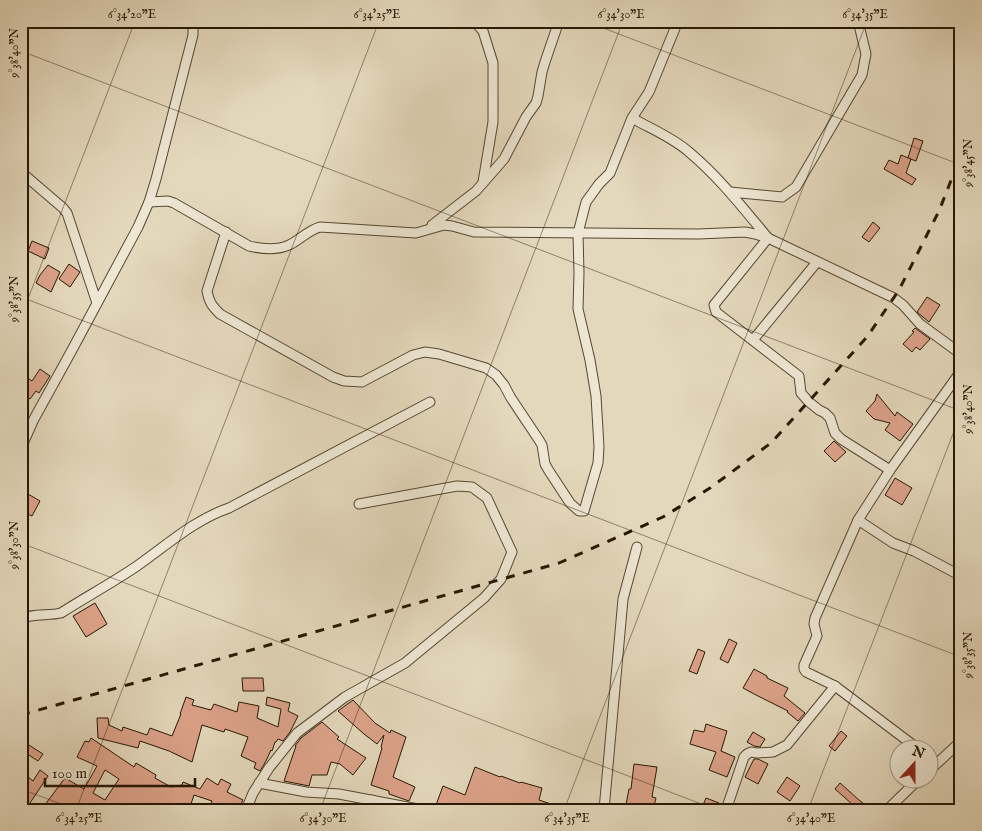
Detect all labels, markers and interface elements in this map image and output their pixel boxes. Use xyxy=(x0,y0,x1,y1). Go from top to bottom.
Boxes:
text: 6°34'20"E xyxy=(108,7,156,22)
text: 6°34'25"E xyxy=(354,7,400,22)
text: 6°34'30"E xyxy=(597,7,645,22)
text: 6°34'35"E xyxy=(842,7,888,22)
text: 9°38'40"N xyxy=(7,28,22,79)
text: 9°38'45"N xyxy=(961,138,976,188)
text: 9°38'35"N xyxy=(7,275,22,323)
text: 9°38'40"N xyxy=(961,384,976,435)
text: 9°38'30"N xyxy=(7,520,22,570)
text: 9°38'35"N xyxy=(961,631,976,679)
north arrow xyxy=(890,738,940,788)
text: N xyxy=(908,742,927,763)
scale bar xyxy=(45,756,195,788)
text: 100 m xyxy=(52,764,88,783)
text: 6°34'25"E xyxy=(56,811,102,826)
text: 6°34'30"E xyxy=(299,811,347,826)
text: 6°34'35"E xyxy=(544,811,590,826)
text: 6°34'40"E xyxy=(787,811,835,826)

